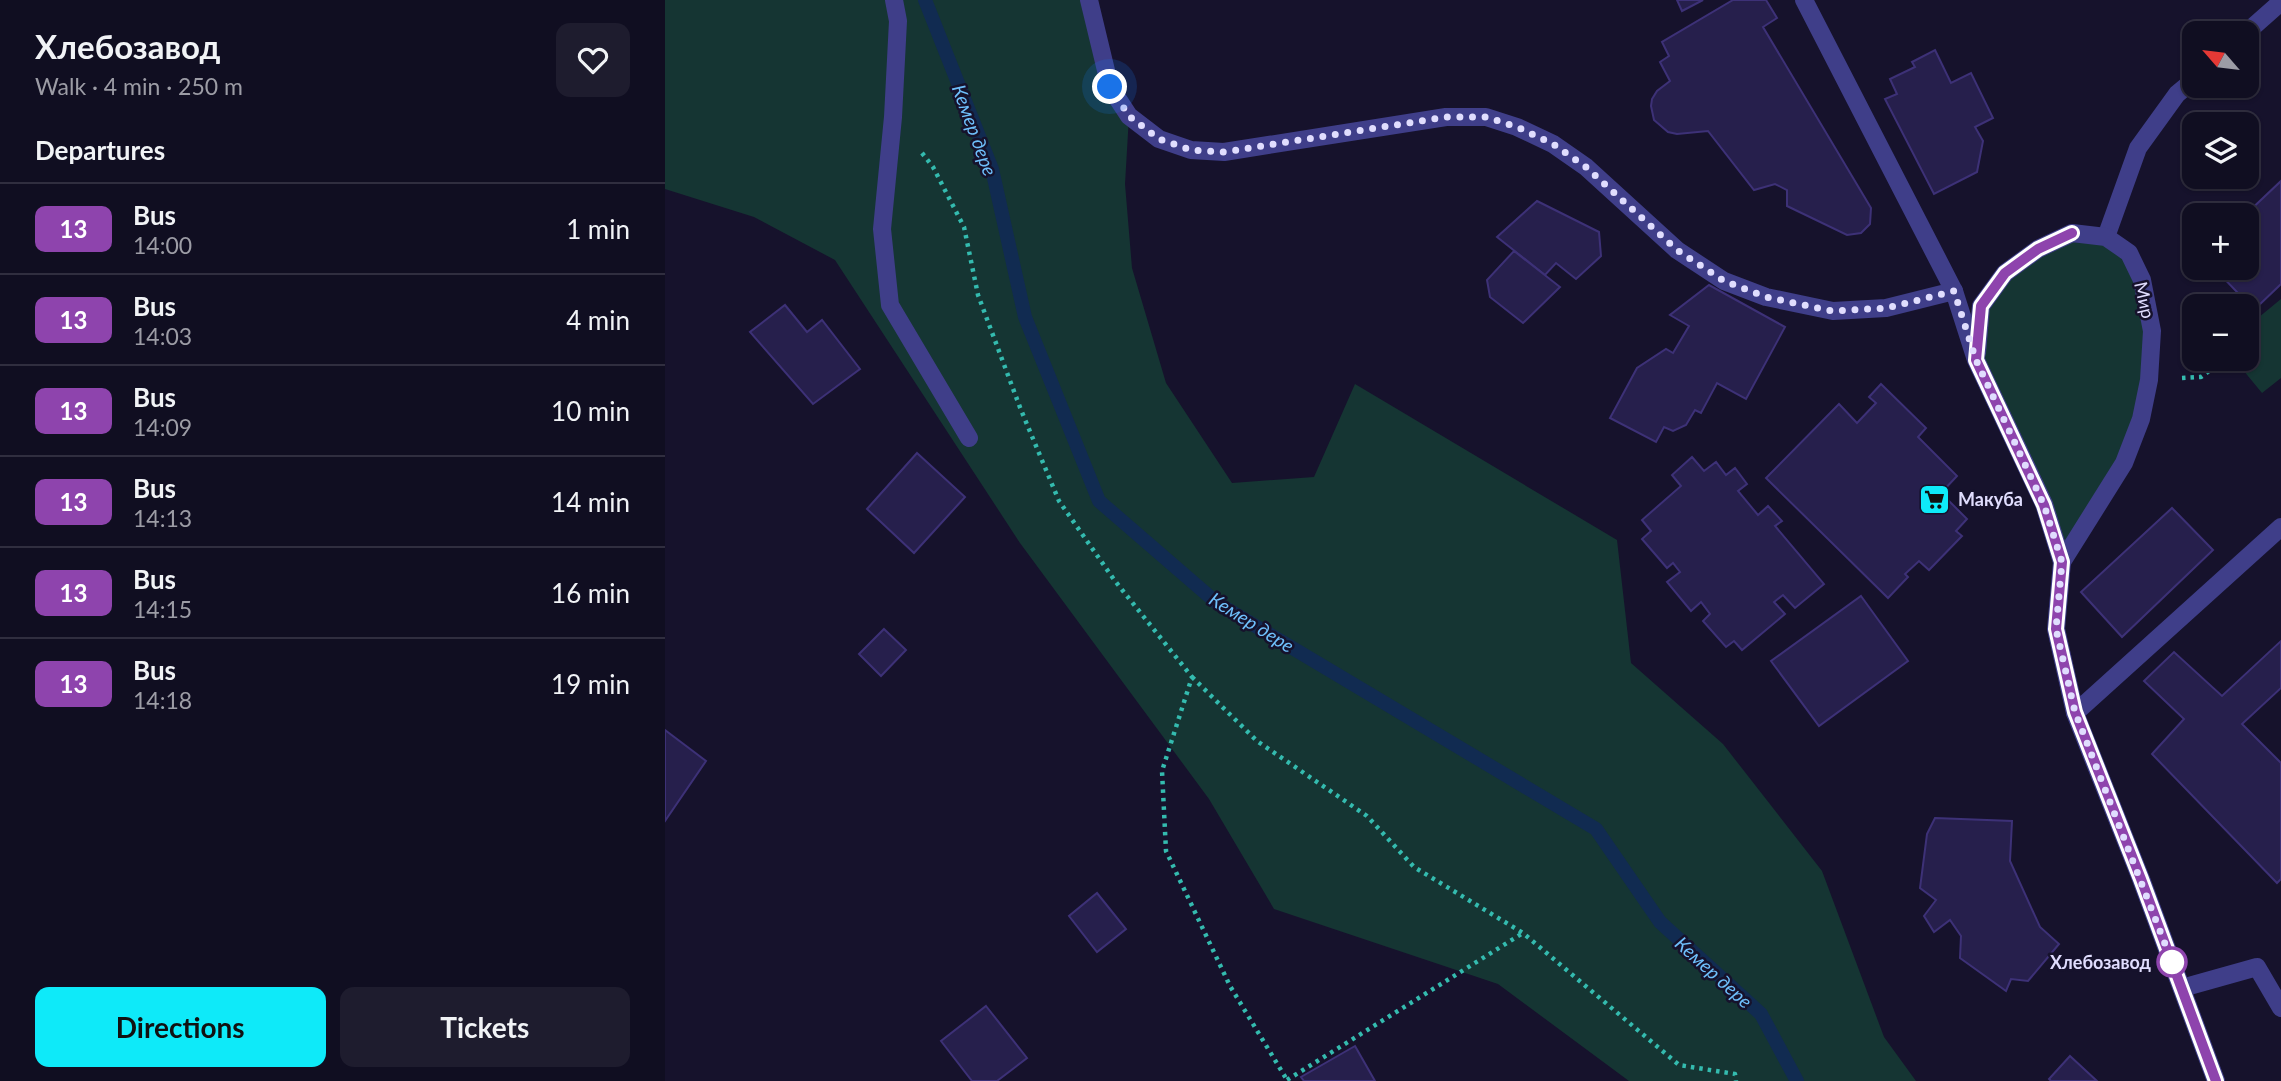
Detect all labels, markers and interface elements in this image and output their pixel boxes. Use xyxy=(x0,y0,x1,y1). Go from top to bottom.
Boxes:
north arrow xyxy=(2182,21,2259,98)
map controls xyxy=(2182,21,2259,371)
button: heart xyxy=(556,23,630,97)
text: Хлебозавод xyxy=(35,26,220,66)
your location xyxy=(1092,69,1127,104)
text: Walk · 4 min · 250 m xyxy=(35,72,243,100)
water label: Кемер дере xyxy=(948,81,1002,179)
button: layers xyxy=(2182,112,2259,189)
text: Departures xyxy=(35,134,165,166)
text: Bus xyxy=(133,199,176,231)
button: + xyxy=(2182,203,2259,280)
text: 1 min xyxy=(566,213,630,245)
text: 13 xyxy=(60,214,87,243)
text: 14:00 xyxy=(133,231,192,259)
street label: Мир xyxy=(2130,279,2160,321)
text: Bus xyxy=(133,290,176,322)
button: − xyxy=(2182,294,2259,371)
text: 4 min xyxy=(566,304,630,336)
text: 13 xyxy=(60,305,87,334)
text: 14:03 xyxy=(133,322,192,350)
text: Bus xyxy=(133,381,176,413)
text: 10 min xyxy=(551,395,630,427)
text: 13 xyxy=(60,396,87,425)
text: 14:09 xyxy=(133,413,192,441)
text: Bus xyxy=(133,472,176,504)
supermarket icon: Макуба xyxy=(1918,482,1952,516)
text: 14 min xyxy=(551,486,630,518)
text: 13 xyxy=(60,487,87,516)
place label: Макуба xyxy=(1958,488,2023,510)
text: 14:13 xyxy=(133,504,192,532)
text: Bus xyxy=(133,563,176,595)
text: 16 min xyxy=(551,577,630,609)
text: 13 xyxy=(60,578,87,607)
water label: Кемер дере xyxy=(1205,587,1299,657)
text: 14:15 xyxy=(133,595,192,623)
text: Bus xyxy=(133,654,176,686)
text: 19 min xyxy=(551,668,630,700)
text: 13 xyxy=(60,669,87,698)
text: 14:18 xyxy=(133,686,192,714)
water label: Кемер дере xyxy=(1671,931,1757,1013)
marker: Хлебозавод xyxy=(2157,947,2187,977)
place label: Хлебозавод xyxy=(2050,951,2152,973)
button: Directions xyxy=(35,987,326,1067)
button: Tickets xyxy=(340,987,630,1067)

